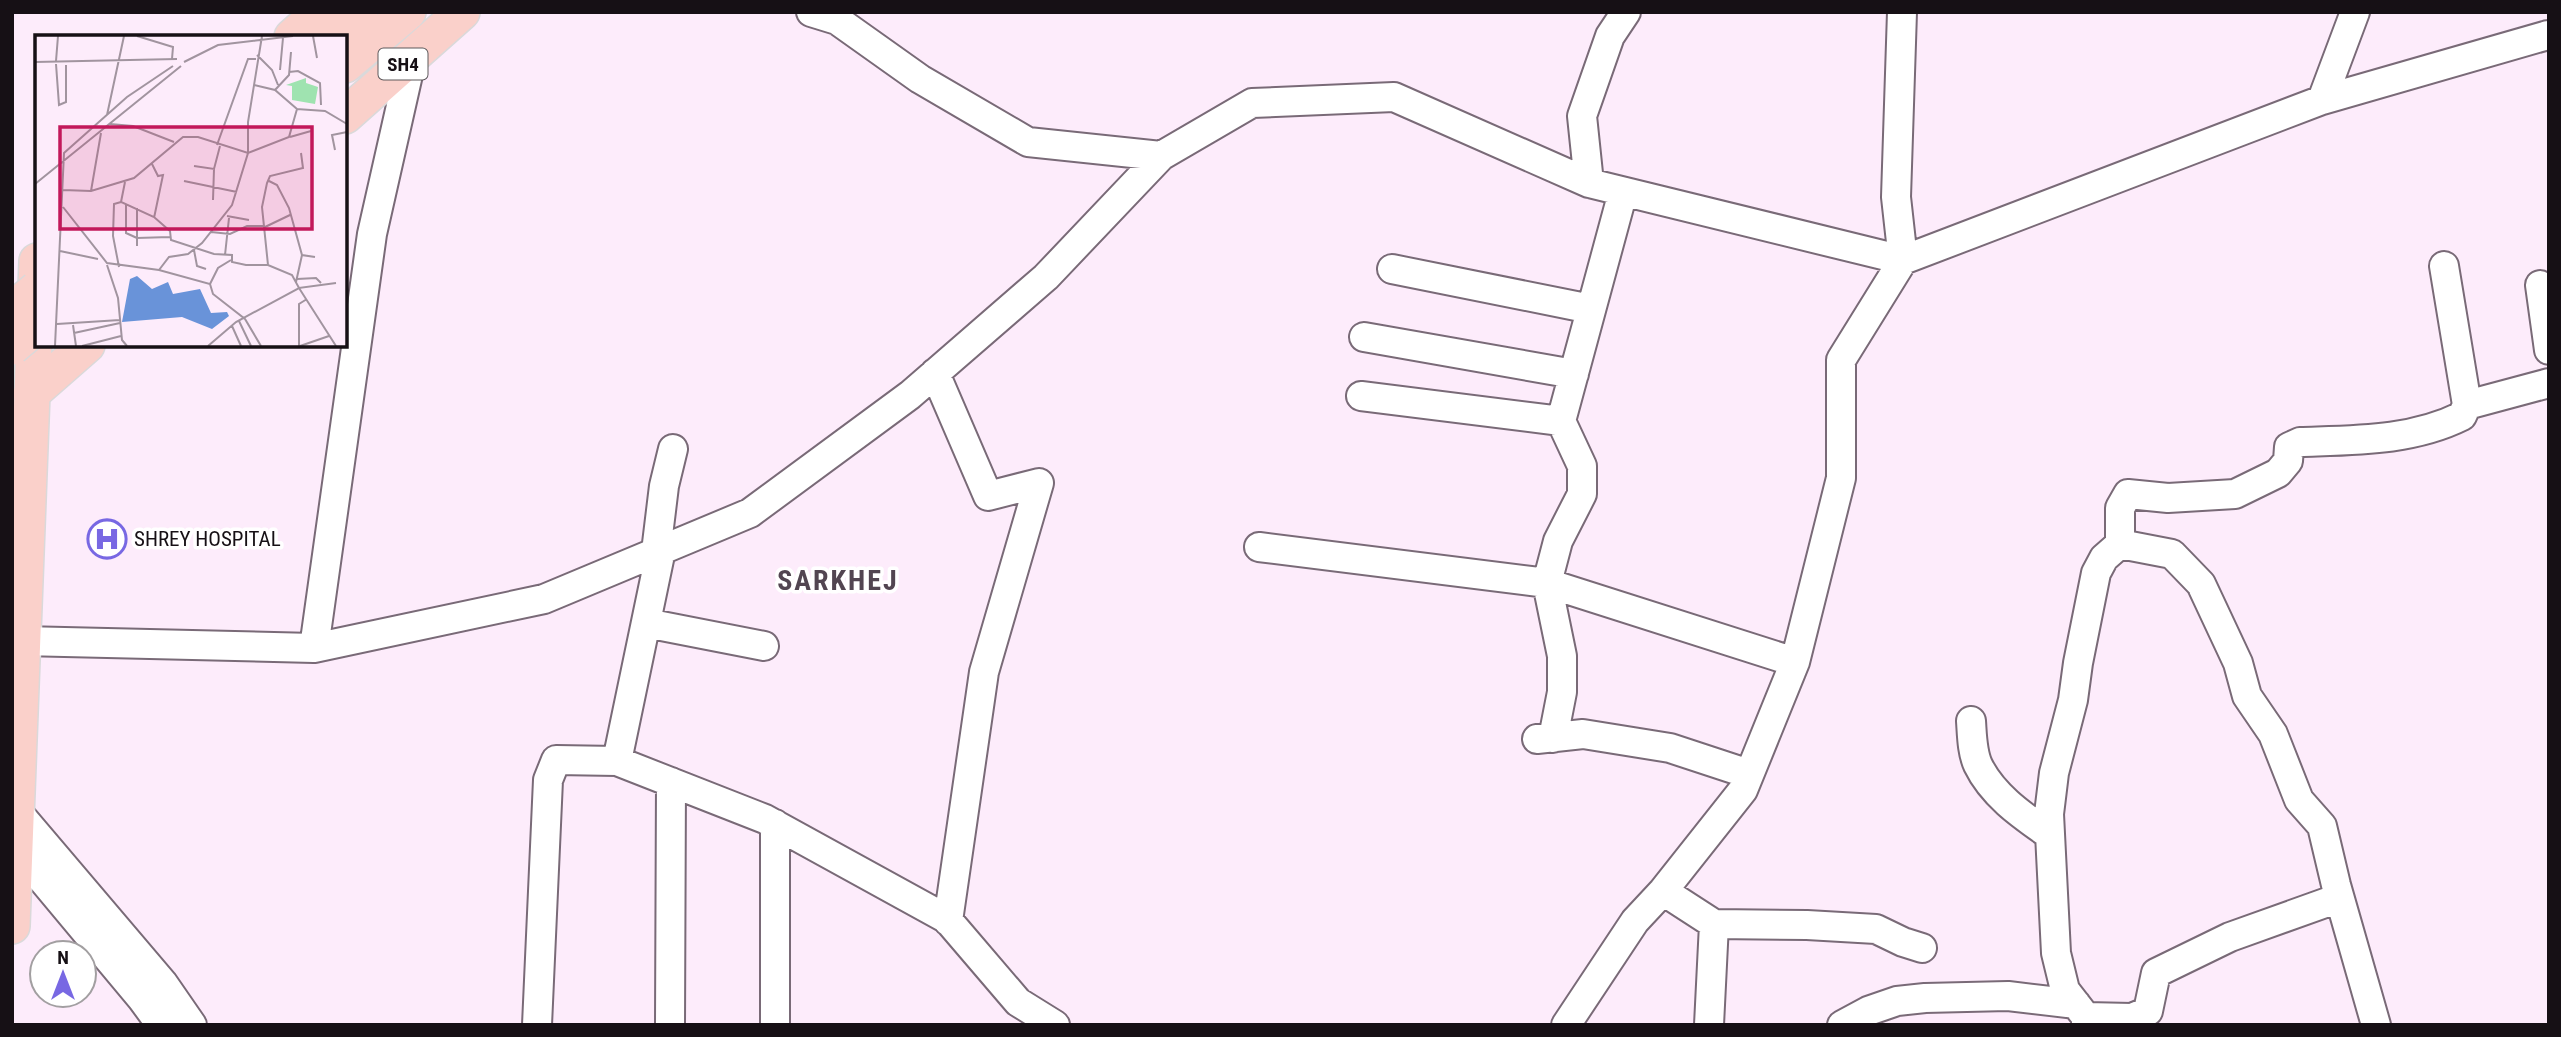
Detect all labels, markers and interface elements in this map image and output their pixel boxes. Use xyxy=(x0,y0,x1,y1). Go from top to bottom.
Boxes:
inset map xyxy=(35,35,346,346)
road number: SH4 xyxy=(378,48,428,80)
hospital icon: SHREY HOSPITAL xyxy=(86,518,128,560)
place label: SHREY HOSPITAL xyxy=(134,527,281,551)
district label: SARKHEJ xyxy=(777,564,899,597)
north arrow xyxy=(28,939,98,1009)
text: N xyxy=(57,946,69,969)

